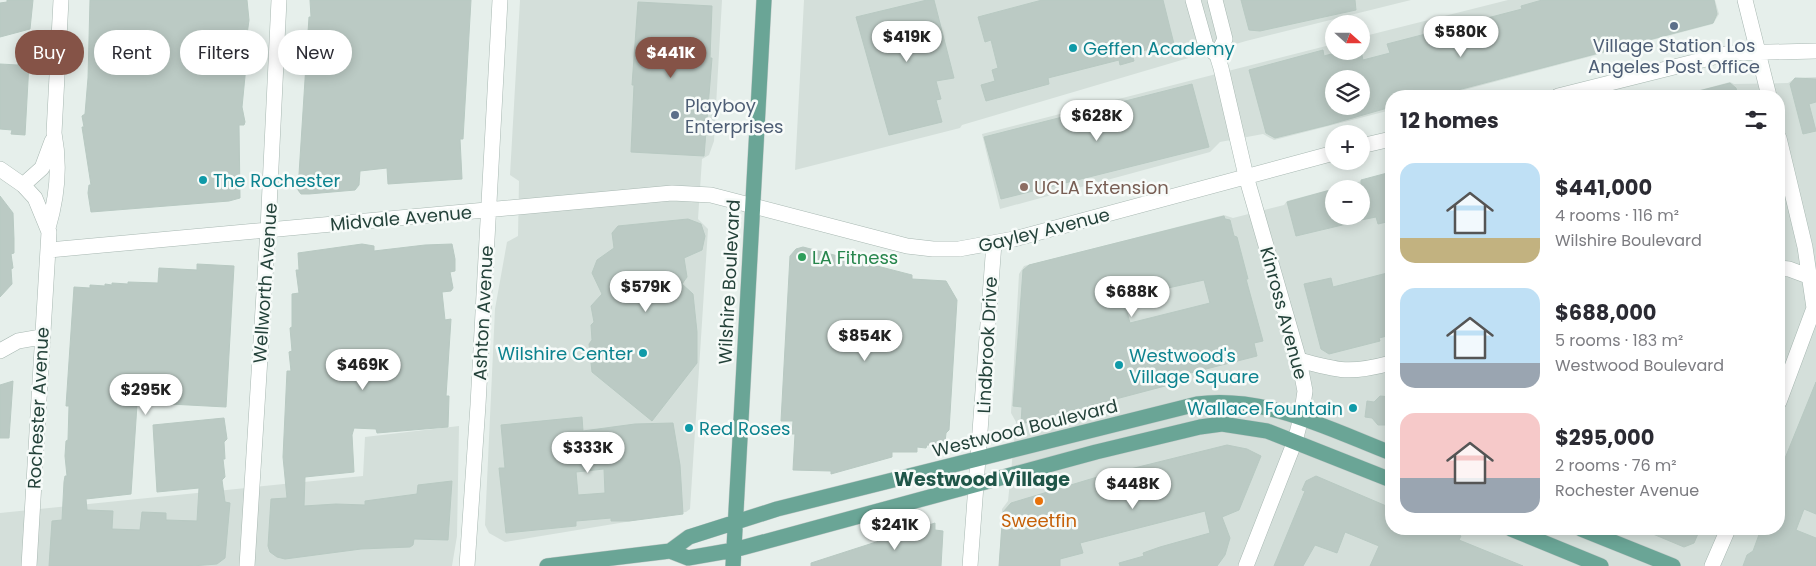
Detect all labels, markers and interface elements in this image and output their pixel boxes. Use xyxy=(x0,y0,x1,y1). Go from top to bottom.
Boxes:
north arrow xyxy=(1325,15,1370,60)
map controls xyxy=(1325,15,1370,225)
pin: $580K xyxy=(1426,15,1496,58)
pin: $419K xyxy=(872,20,942,63)
text: $580K xyxy=(1435,20,1487,43)
marker: Village Station Los Angeles Post Office xyxy=(1668,20,1680,32)
text: $419K xyxy=(883,25,931,48)
chip: Buy xyxy=(15,30,84,75)
chip: Rent xyxy=(94,30,170,75)
chip: Filters xyxy=(180,30,268,75)
chip: New xyxy=(278,30,352,75)
place label: Village Station Los Angeles Post Office xyxy=(1588,33,1760,79)
pin: $441K xyxy=(636,36,706,79)
place label: Geffen Academy xyxy=(1083,36,1235,61)
text: $441K xyxy=(646,41,696,64)
marker: Geffen Academy xyxy=(1067,42,1079,54)
button: layers xyxy=(1325,70,1370,115)
place label: Playboy Enterprises xyxy=(685,93,783,139)
pin: $628K xyxy=(1062,100,1132,142)
text: $628K xyxy=(1071,104,1123,127)
text: 12 homes xyxy=(1400,106,1499,135)
icon: filters xyxy=(1742,106,1770,134)
marker: Playboy Enterprises xyxy=(669,109,681,121)
button: + xyxy=(1325,125,1370,170)
place label: The Rochester xyxy=(213,168,340,193)
text: $441,000 xyxy=(1555,173,1652,202)
marker: The Rochester xyxy=(197,174,209,186)
place label: UCLA Extension xyxy=(1034,175,1169,200)
button: − xyxy=(1325,180,1370,225)
marker: UCLA Extension xyxy=(1018,181,1030,193)
icon: home xyxy=(1440,183,1500,243)
street label: Midvale Avenue xyxy=(329,199,473,237)
street label: Wilshire Boulevard xyxy=(712,199,746,365)
street label: Wellworth Avenue xyxy=(247,202,283,364)
street label: Gayley Avenue xyxy=(976,202,1112,258)
text: 4 rooms · 116 m² xyxy=(1555,204,1679,227)
text: Wilshire Boulevard xyxy=(1555,229,1702,252)
street label: Kinross Avenue xyxy=(1254,244,1314,382)
street label: Ashton Avenue xyxy=(467,245,499,381)
place label: LA Fitness xyxy=(812,245,898,270)
marker: LA Fitness xyxy=(796,251,808,263)
pin: $579K xyxy=(611,270,681,313)
text: $579K xyxy=(621,275,671,298)
street label: Lindbrook Drive xyxy=(971,276,1003,414)
pin: $688K xyxy=(1097,276,1167,318)
text: $688K xyxy=(1106,280,1158,303)
text: $688,000 xyxy=(1555,298,1657,327)
icon: home xyxy=(1440,308,1500,368)
pin: $854K xyxy=(830,320,900,362)
text: $854K xyxy=(838,324,892,347)
street label: Rochester Avenue xyxy=(21,326,55,490)
text: 5 rooms · 183 m² xyxy=(1555,329,1683,352)
place label: Wilshire Center xyxy=(498,341,633,366)
place label: Westwood's Village Square xyxy=(1129,343,1259,389)
marker: Wilshire Center xyxy=(637,347,649,359)
pin: $469K xyxy=(328,348,398,391)
text: $469K xyxy=(337,353,389,376)
text: Westwood Boulevard xyxy=(1555,354,1724,377)
marker: Westwood's Village Square xyxy=(1113,359,1125,371)
pin: $295K xyxy=(111,374,181,416)
text: $295K xyxy=(120,378,172,401)
street label: Westwood Boulevard xyxy=(930,393,1120,463)
place label: Wallace Fountain xyxy=(1187,396,1343,421)
marker: Wallace Fountain xyxy=(1347,402,1359,414)
place label: Red Roses xyxy=(699,416,791,441)
marker: Red Roses xyxy=(683,422,695,434)
text: $295,000 xyxy=(1555,423,1654,452)
pin: $333K xyxy=(553,432,623,474)
icon: home xyxy=(1440,433,1500,493)
text: $333K xyxy=(563,436,613,459)
text: 2 rooms · 76 m² xyxy=(1555,454,1677,477)
district label: Westwood Village xyxy=(894,466,1070,493)
pin: $448K xyxy=(1098,468,1168,510)
text: $448K xyxy=(1106,472,1160,495)
text: Rochester Avenue xyxy=(1555,479,1699,502)
marker: Sweetfin xyxy=(1033,495,1045,507)
pin: $241K xyxy=(860,508,930,551)
place label: Sweetfin xyxy=(1001,508,1077,533)
text: $241K xyxy=(871,513,919,536)

